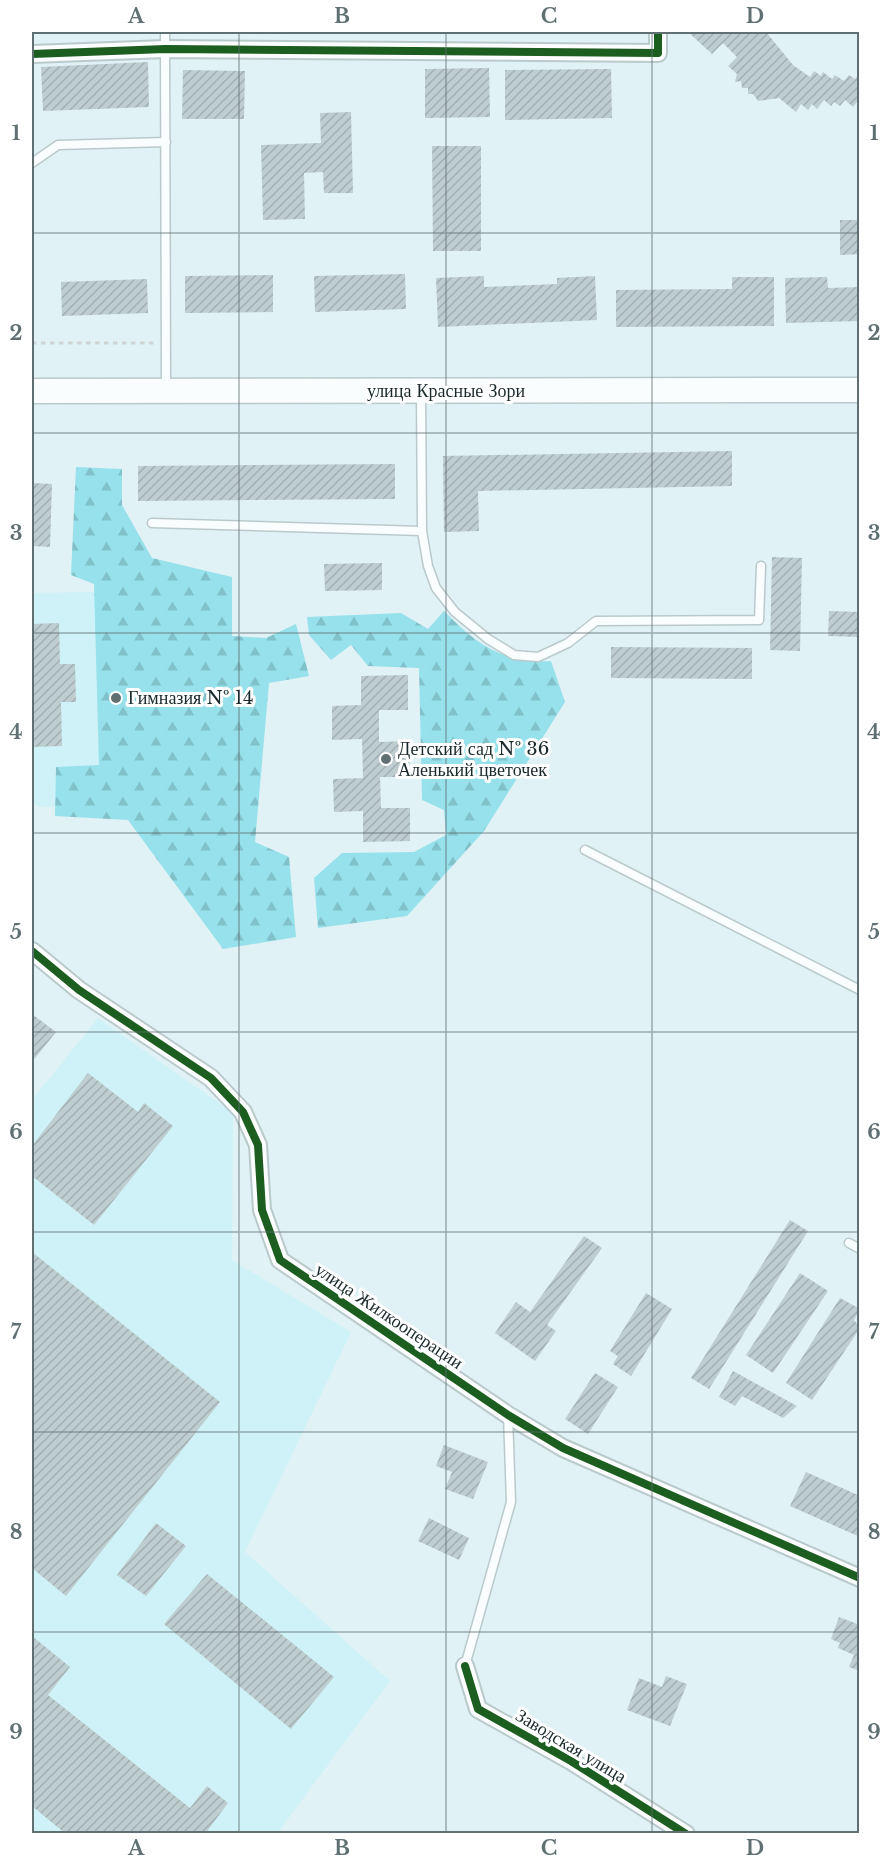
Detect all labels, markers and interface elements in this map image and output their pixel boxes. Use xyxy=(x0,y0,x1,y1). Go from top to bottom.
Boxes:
text: A xyxy=(127,4,145,28)
text: B xyxy=(334,4,350,28)
text: C xyxy=(541,4,557,28)
text: D xyxy=(746,4,764,28)
text: 1 xyxy=(12,121,21,145)
text: 1 xyxy=(870,121,879,145)
text: 2 xyxy=(9,321,23,345)
text: 2 xyxy=(867,321,881,345)
street label: улица Красные Зори xyxy=(367,380,525,402)
text: 3 xyxy=(10,521,22,545)
text: 3 xyxy=(868,521,880,545)
place label: Гимназия № 14 xyxy=(128,687,253,709)
marker: Гимназия № 14 xyxy=(109,691,123,705)
text: 4 xyxy=(9,720,23,744)
text: 4 xyxy=(867,720,881,744)
place label: Детский сад № 36 Аленький цветочек xyxy=(398,738,549,781)
marker: Детский сад № 36 Аленький цветочек xyxy=(379,752,393,766)
text: 5 xyxy=(10,920,22,944)
text: 5 xyxy=(868,920,880,944)
text: 6 xyxy=(9,1120,23,1144)
text: 6 xyxy=(867,1120,881,1144)
street label: улица Жилкооперации xyxy=(311,1258,467,1374)
text: 7 xyxy=(11,1320,22,1344)
text: 7 xyxy=(869,1320,880,1344)
text: 8 xyxy=(10,1520,22,1544)
text: 8 xyxy=(868,1520,880,1544)
street label: Заводская улица xyxy=(512,1704,630,1788)
text: 9 xyxy=(9,1720,23,1744)
text: 9 xyxy=(867,1720,881,1744)
text: A xyxy=(127,1836,145,1860)
text: B xyxy=(334,1836,350,1860)
text: C xyxy=(541,1836,557,1860)
text: D xyxy=(746,1836,764,1860)

